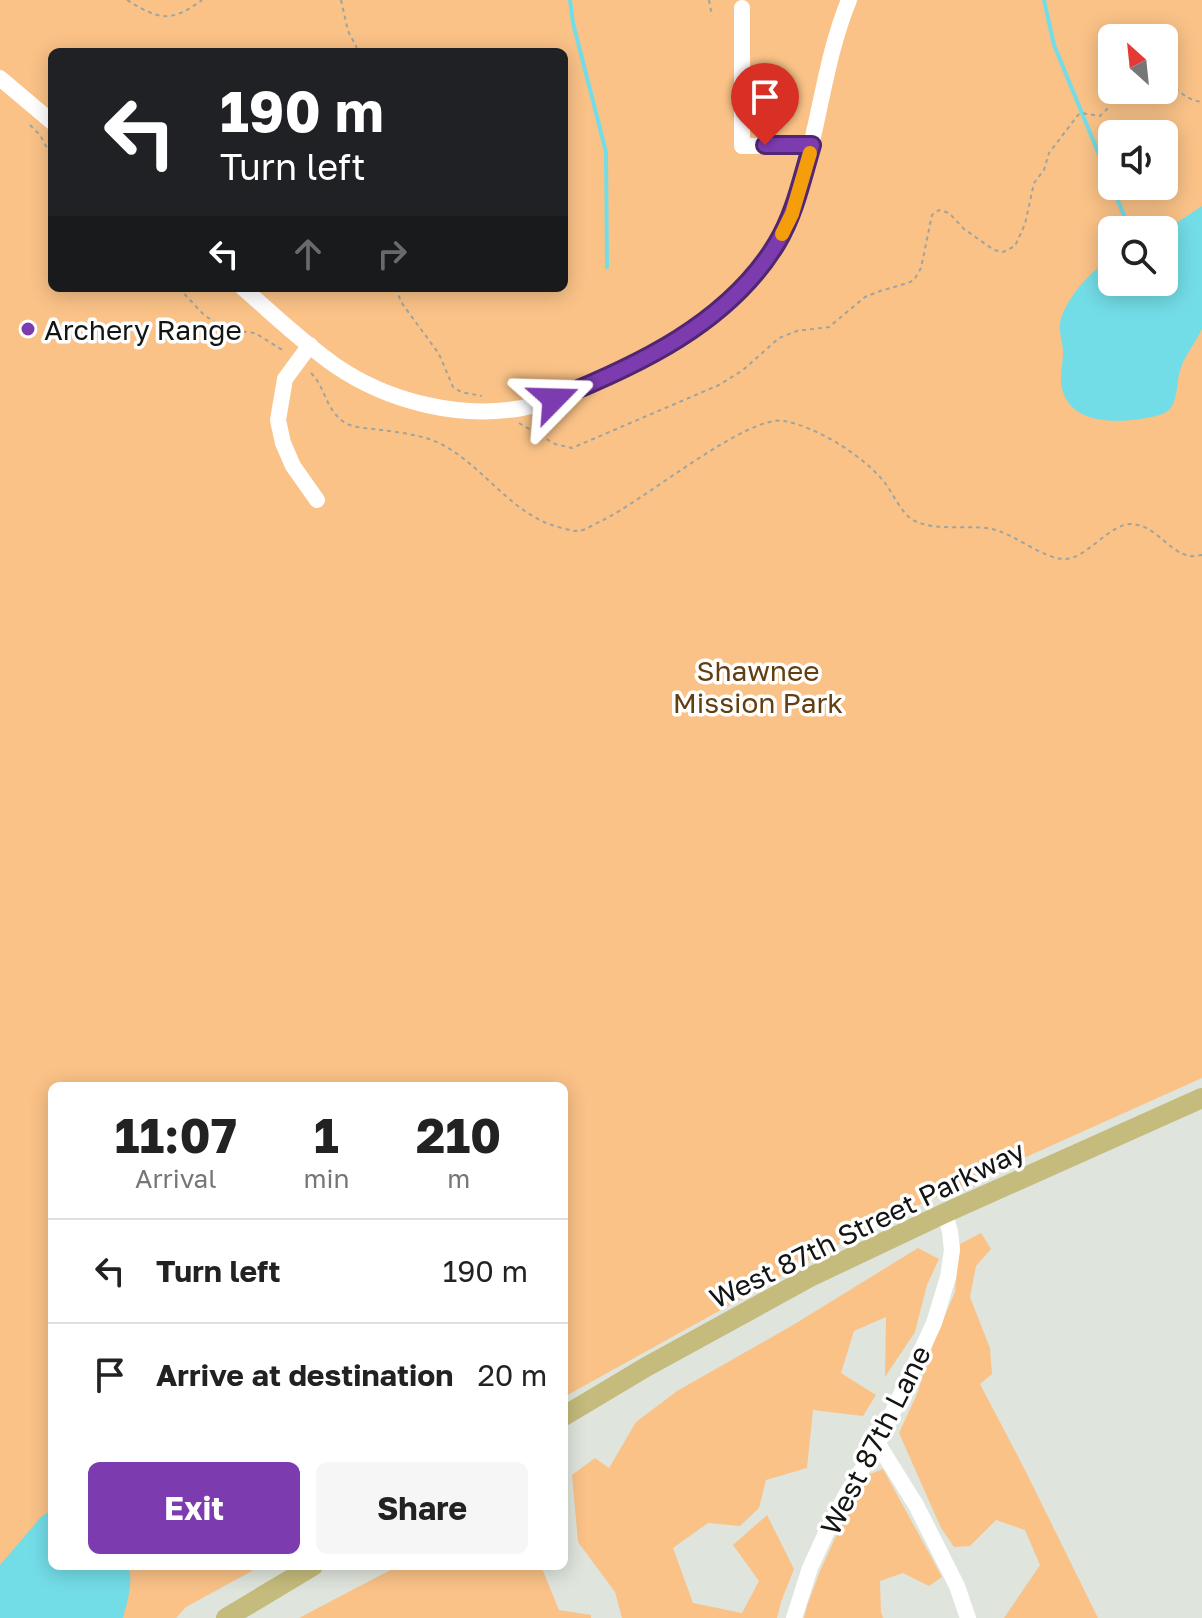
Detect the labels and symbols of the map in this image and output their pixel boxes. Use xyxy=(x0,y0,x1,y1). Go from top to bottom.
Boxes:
north arrow xyxy=(1098,24,1178,104)
pin xyxy=(731,63,799,145)
place label: Archery Range xyxy=(44,313,242,346)
marker: Archery Range xyxy=(19,320,37,338)
position arrow xyxy=(512,357,596,441)
park label: Shawnee Mission Park xyxy=(673,654,843,719)
street label: West 87th Street Parkway xyxy=(704,1133,1030,1315)
street label: West 87th Lane xyxy=(813,1340,937,1540)

